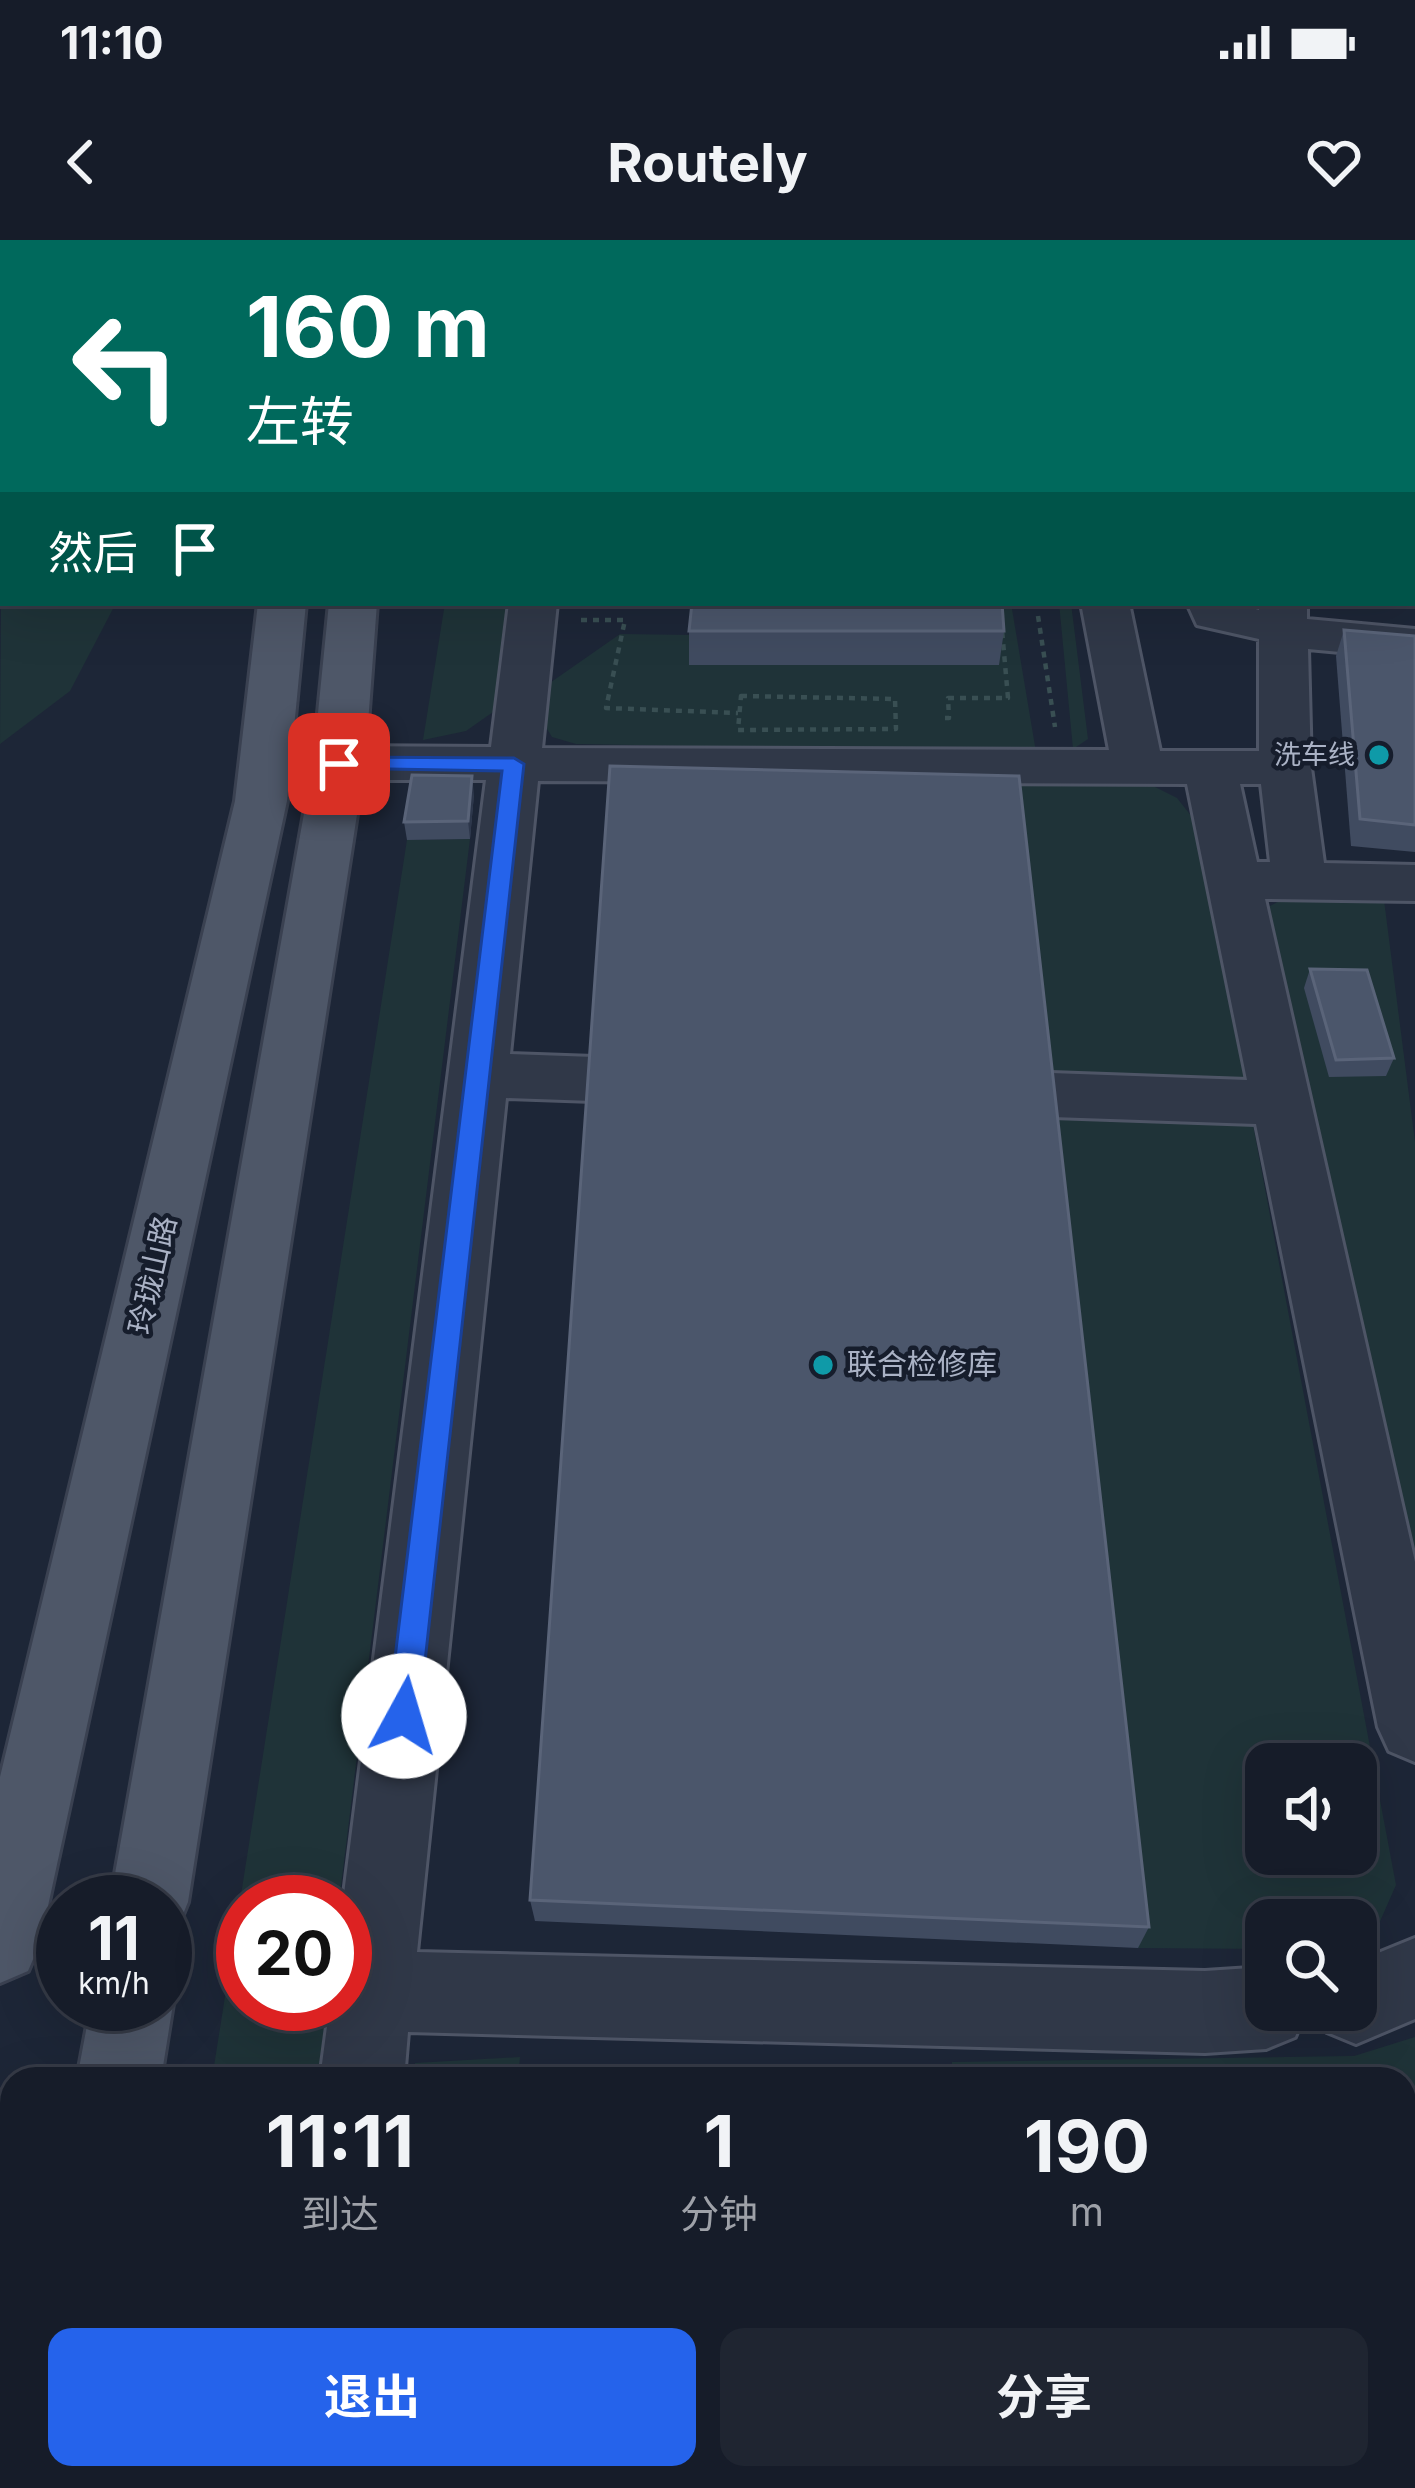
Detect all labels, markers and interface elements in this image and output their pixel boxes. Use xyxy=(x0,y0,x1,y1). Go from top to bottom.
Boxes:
text: 11:10 xyxy=(60,15,164,70)
icon: back xyxy=(48,129,114,195)
icon: heart xyxy=(1301,129,1367,195)
text: Routely xyxy=(607,130,808,195)
text: 160 m xyxy=(246,276,490,377)
icon: left xyxy=(48,288,204,444)
text: 左转 xyxy=(246,389,354,454)
icon: arrive xyxy=(162,516,228,582)
text: 然后 xyxy=(48,525,138,580)
pin xyxy=(288,713,390,815)
icon: arrive xyxy=(306,731,372,797)
place label: 洗车线 xyxy=(1274,738,1355,771)
marker: 洗车线 xyxy=(1366,742,1392,768)
street label: 玲珑山路 xyxy=(121,1212,183,1337)
place label: 联合检修库 xyxy=(847,1346,997,1382)
marker: 联合检修库 xyxy=(810,1352,836,1378)
position arrow xyxy=(341,1653,467,1779)
map controls xyxy=(1245,1743,1377,2031)
button: sound xyxy=(1245,1743,1377,1875)
speed limit sign: 20 xyxy=(216,1875,372,2031)
button: search xyxy=(1245,1899,1377,2031)
text: 11 xyxy=(88,1902,140,1974)
text: km/h xyxy=(78,1965,150,2001)
text: 11:11 xyxy=(266,2097,414,2184)
text: 1 xyxy=(703,2097,734,2184)
text: 190 xyxy=(1024,2102,1150,2189)
text: m xyxy=(1070,2188,1104,2235)
text: 到达 xyxy=(301,2190,379,2237)
text: 分钟 xyxy=(680,2190,758,2237)
button: 退出 xyxy=(48,2328,696,2466)
button: 分享 xyxy=(720,2328,1368,2466)

